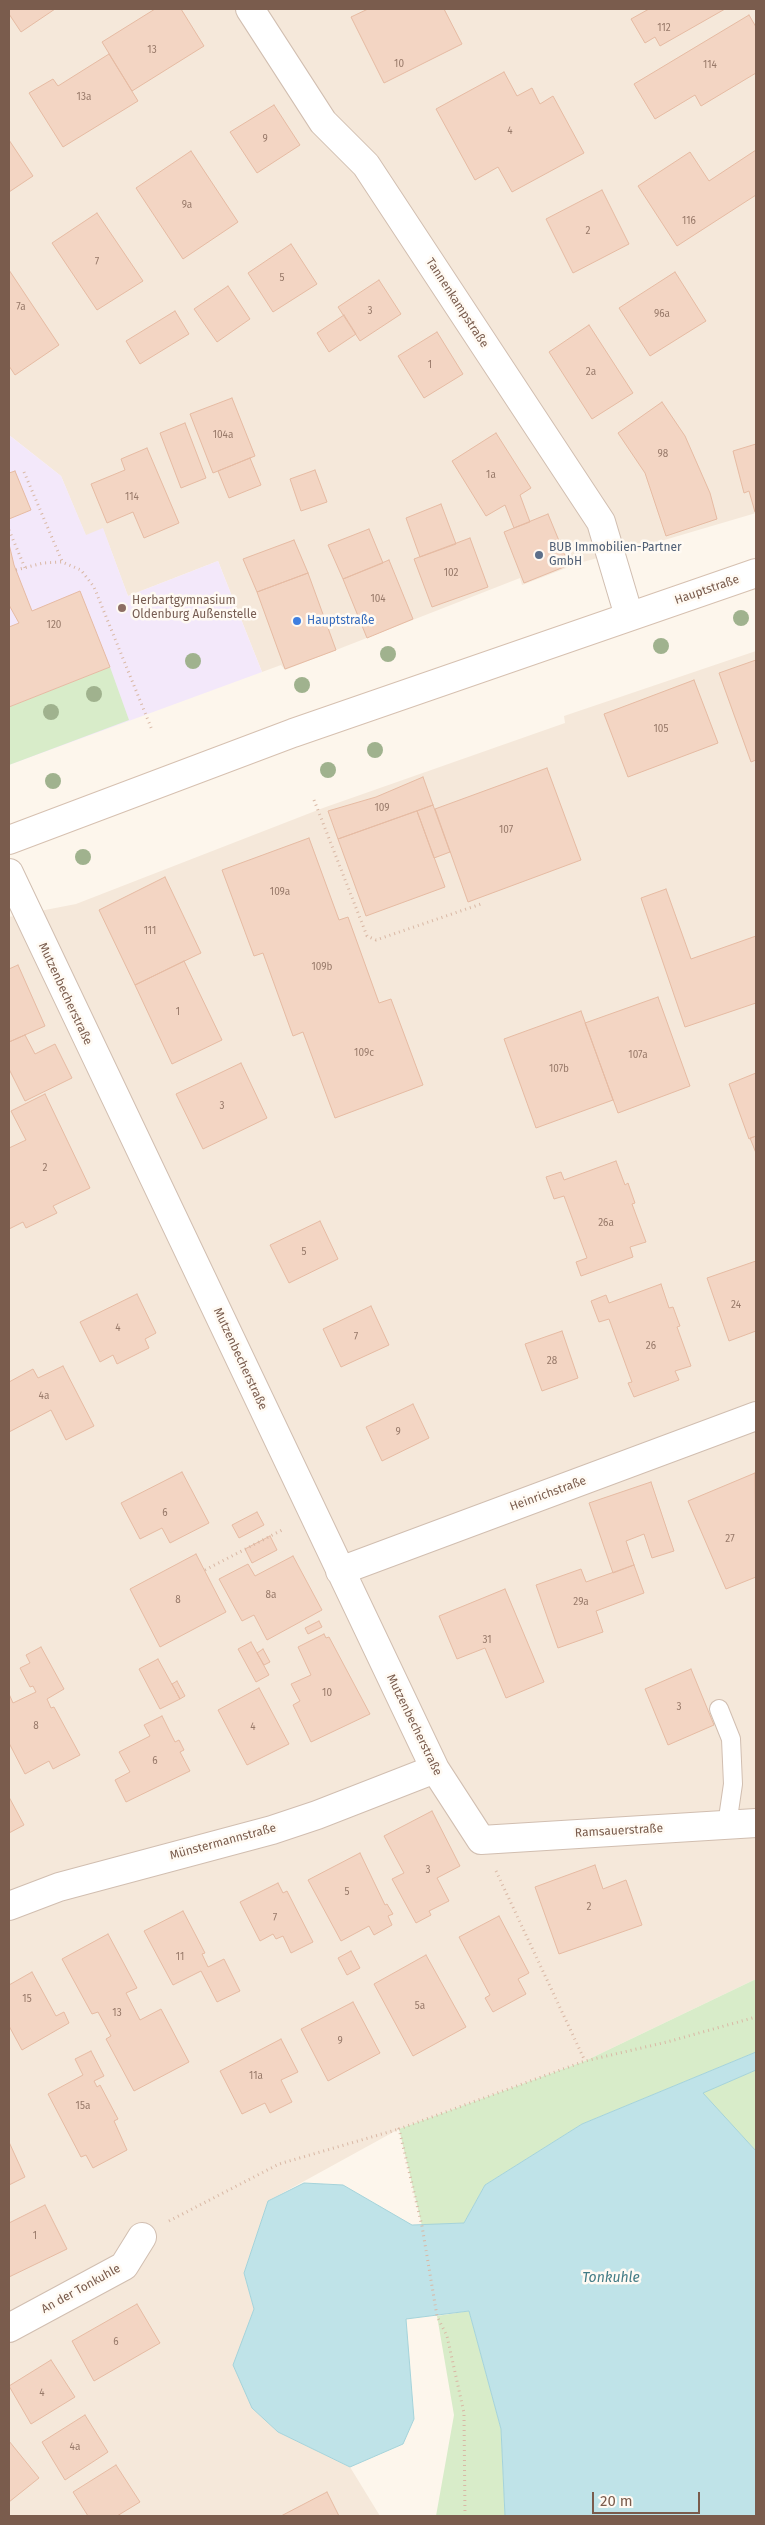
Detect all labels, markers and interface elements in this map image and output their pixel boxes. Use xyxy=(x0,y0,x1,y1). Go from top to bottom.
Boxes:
house number: 112 xyxy=(657,22,671,34)
house number: 13 xyxy=(147,44,157,56)
house number: 10 xyxy=(394,58,404,70)
house number: 114 xyxy=(703,59,717,71)
house number: 13a xyxy=(77,91,91,103)
house number: 4 xyxy=(507,125,513,137)
house number: 9 xyxy=(262,133,268,145)
house number: 9a xyxy=(182,199,192,211)
house number: 116 xyxy=(682,215,696,227)
house number: 2 xyxy=(586,225,590,237)
street label: Tannenkampstraße xyxy=(423,255,491,351)
house number: 7 xyxy=(95,256,99,268)
house number: 5 xyxy=(279,272,285,284)
house number: 7a xyxy=(16,301,26,313)
house number: 3 xyxy=(368,305,372,317)
house number: 96a xyxy=(654,308,670,320)
house number: 1 xyxy=(428,359,432,371)
house number: 2a xyxy=(586,366,596,378)
house number: 104a xyxy=(213,429,233,441)
house number: 98 xyxy=(658,448,668,460)
house number: 1a xyxy=(486,469,496,481)
house number: 114 xyxy=(125,491,139,503)
place label: BUB Immobilien-Partner GmbH xyxy=(549,541,682,569)
marker: BUB Immobilien-Partner GmbH xyxy=(533,549,545,561)
house number: 102 xyxy=(444,567,458,579)
street label: Hauptstraße xyxy=(673,572,741,608)
house number: 104 xyxy=(370,593,386,605)
place label: Herbartgymnasium Oldenburg Außenstelle xyxy=(132,594,257,622)
marker: Herbartgymnasium Oldenburg Außenstelle xyxy=(116,602,128,614)
place label: Hauptstraße xyxy=(307,614,374,628)
marker: Hauptstraße xyxy=(291,615,303,627)
house number: 120 xyxy=(47,619,61,631)
house number: 105 xyxy=(654,723,668,735)
house number: 109 xyxy=(374,802,390,814)
house number: 107 xyxy=(499,824,513,836)
house number: 109a xyxy=(270,886,290,898)
house number: 111 xyxy=(144,925,156,937)
street label: Mutzenbecherstraße xyxy=(35,941,95,1047)
house number: 109b xyxy=(312,961,332,973)
house number: 1 xyxy=(176,1006,180,1018)
house number: 109c xyxy=(354,1047,374,1059)
house number: 107a xyxy=(628,1049,648,1061)
house number: 107b xyxy=(549,1063,569,1075)
house number: 3 xyxy=(220,1100,224,1112)
house number: 2 xyxy=(43,1162,47,1174)
house number: 26a xyxy=(598,1217,614,1229)
house number: 5 xyxy=(301,1246,307,1258)
house number: 24 xyxy=(731,1299,741,1311)
street label: Mutzenbecherstraße xyxy=(210,1306,270,1412)
house number: 4 xyxy=(115,1322,121,1334)
house number: 7 xyxy=(354,1331,358,1343)
house number: 26 xyxy=(646,1340,656,1352)
house number: 28 xyxy=(547,1355,557,1367)
house number: 4a xyxy=(39,1390,49,1402)
house number: 9 xyxy=(395,1426,401,1438)
street label: Heinrichstraße xyxy=(508,1474,588,1514)
house number: 6 xyxy=(162,1507,168,1519)
house number: 27 xyxy=(725,1533,735,1545)
house number: 8a xyxy=(266,1589,276,1601)
house number: 8 xyxy=(175,1594,181,1606)
house number: 29a xyxy=(573,1596,589,1608)
house number: 31 xyxy=(482,1634,492,1646)
street label: Mutzenbecherstraße xyxy=(383,1672,445,1778)
house number: 10 xyxy=(322,1687,332,1699)
house number: 3 xyxy=(677,1701,681,1713)
house number: 8 xyxy=(33,1720,39,1732)
house number: 4 xyxy=(250,1721,256,1733)
house number: 6 xyxy=(152,1755,158,1767)
street label: Münstermannstraße xyxy=(168,1821,278,1863)
street label: Ramsauerstraße xyxy=(575,1821,663,1841)
house number: 3 xyxy=(426,1864,430,1876)
house number: 5 xyxy=(344,1886,350,1898)
house number: 2 xyxy=(587,1901,591,1913)
house number: 7 xyxy=(273,1912,277,1924)
house number: 11 xyxy=(176,1951,184,1963)
house number: 15 xyxy=(22,1993,32,2005)
house number: 5a xyxy=(415,2000,425,2012)
house number: 13 xyxy=(112,2007,122,2019)
house number: 9 xyxy=(337,2035,343,2047)
house number: 11a xyxy=(249,2070,263,2082)
house number: 15a xyxy=(76,2100,90,2112)
house number: 1 xyxy=(33,2230,37,2242)
street label: An der Tonkuhle xyxy=(39,2261,123,2317)
water label: Tonkuhle xyxy=(582,2270,640,2286)
house number: 6 xyxy=(113,2336,119,2348)
house number: 4 xyxy=(39,2387,45,2399)
house number: 4a xyxy=(70,2441,80,2453)
scale bar xyxy=(595,2482,702,2514)
text: 20 m xyxy=(600,2492,633,2510)

